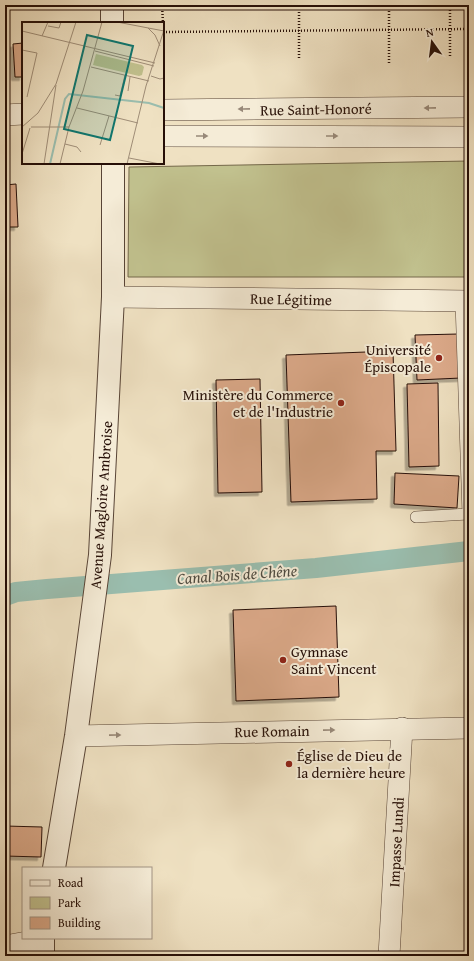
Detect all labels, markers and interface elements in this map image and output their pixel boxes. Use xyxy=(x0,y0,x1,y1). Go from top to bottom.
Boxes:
inset map xyxy=(22,22,164,164)
north arrow xyxy=(412,22,452,62)
text: N xyxy=(424,23,436,41)
street label: Rue Saint-Honoré xyxy=(260,98,372,120)
one-way arrow xyxy=(423,105,436,111)
one-way arrow xyxy=(238,106,250,113)
one-way arrow xyxy=(196,133,209,139)
one-way arrow xyxy=(326,133,339,139)
street label: Rue Légitime xyxy=(250,288,332,310)
place label: Université Épiscopale xyxy=(364,339,431,377)
marker: Université Épiscopale xyxy=(434,353,444,363)
place label: Ministère du Commerce et de l'Industrie xyxy=(183,384,333,422)
marker: Ministère du Commerce et de l'Industrie xyxy=(336,398,346,408)
street label: Avenue Magloire Ambroise xyxy=(85,420,117,590)
water label: Canal Bois de Chêne xyxy=(176,558,298,590)
place label: Gymnase Saint Vincent xyxy=(291,641,377,679)
marker: Gymnase Saint Vincent xyxy=(278,655,288,665)
street label: Rue Romain xyxy=(234,720,310,742)
one-way arrow xyxy=(323,727,336,733)
one-way arrow xyxy=(109,732,122,738)
place label: Église de Dieu de la dernière heure xyxy=(297,745,405,783)
marker: Église de Dieu de la dernière heure xyxy=(284,759,294,769)
street label: Impasse Lundi xyxy=(383,796,409,888)
legend xyxy=(22,867,152,939)
text: Road xyxy=(58,874,84,891)
text: Park xyxy=(58,894,82,911)
text: Building xyxy=(58,914,101,931)

